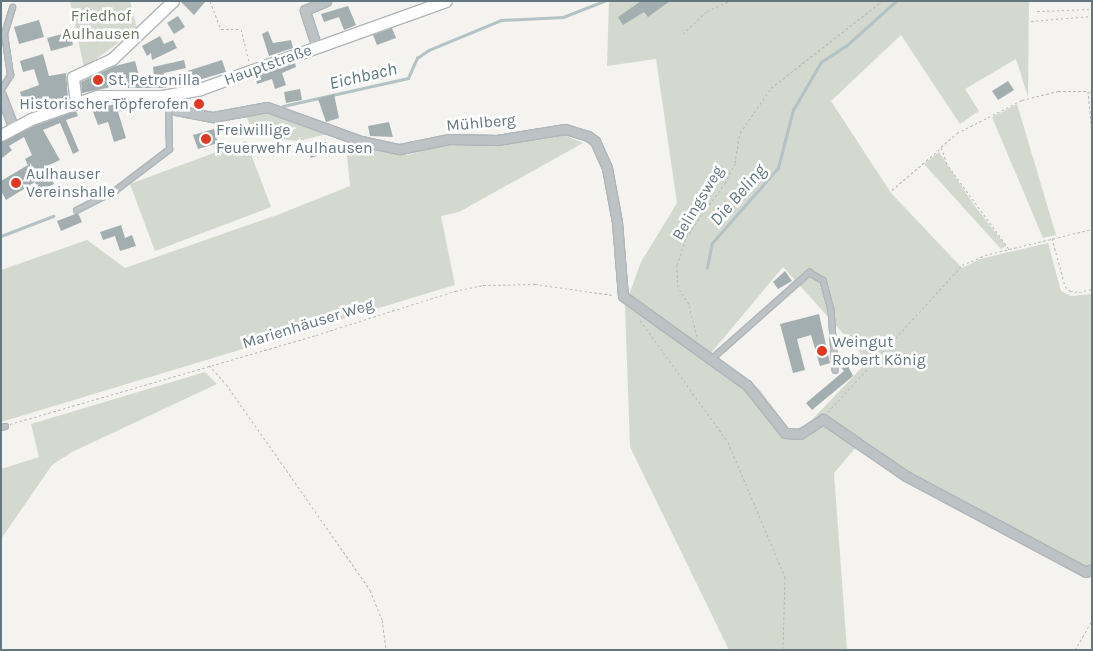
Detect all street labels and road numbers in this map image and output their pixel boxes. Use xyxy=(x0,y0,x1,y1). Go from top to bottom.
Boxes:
street label: Hauptstraße xyxy=(222,40,314,90)
street label: Mühlberg xyxy=(445,110,517,136)
street label: Belingsweg xyxy=(668,162,728,244)
street label: Marienhäuser Weg xyxy=(240,295,376,353)

